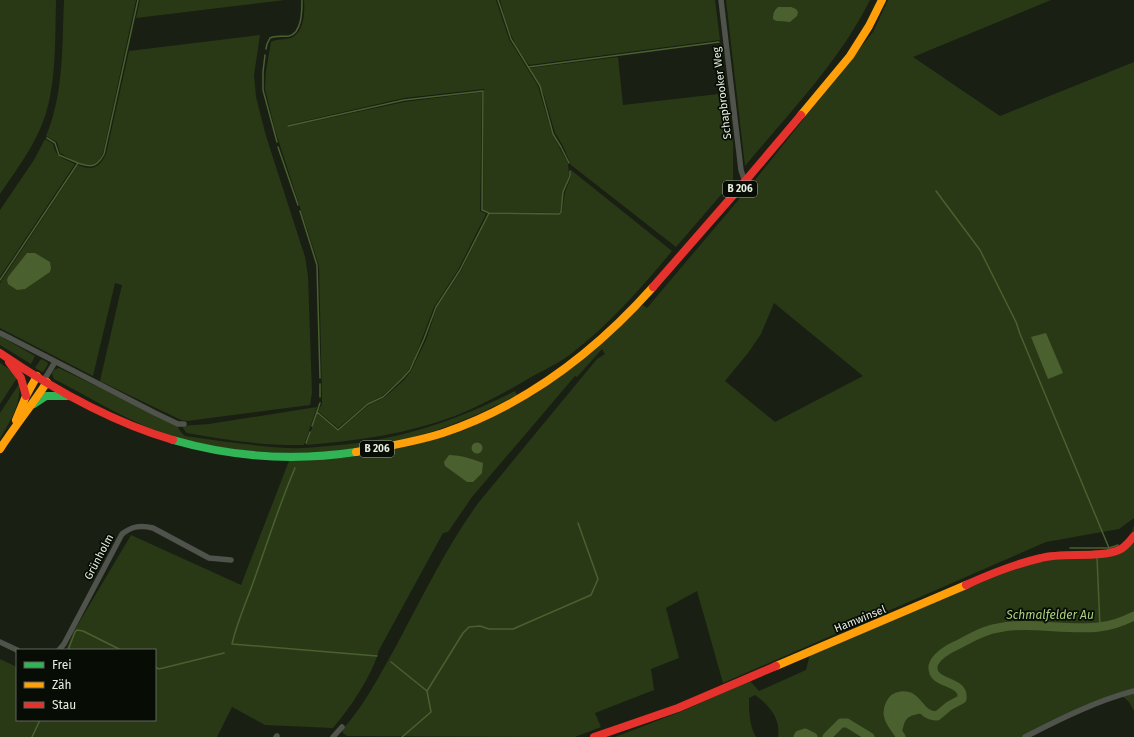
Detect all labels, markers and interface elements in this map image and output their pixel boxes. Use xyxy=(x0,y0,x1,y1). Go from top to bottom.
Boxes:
street label: Schapbrooker Weg xyxy=(710,46,734,140)
road number: B 206 xyxy=(723,181,757,197)
road number: B 206 xyxy=(360,441,394,457)
street label: Grünholm xyxy=(82,532,116,582)
street label: Hamwinsel xyxy=(832,603,888,635)
water label: Schmalfelder Au xyxy=(1005,608,1094,622)
legend xyxy=(16,649,156,721)
text: Frei xyxy=(52,658,72,672)
text: Zäh xyxy=(52,678,72,692)
text: Stau xyxy=(52,698,76,712)

